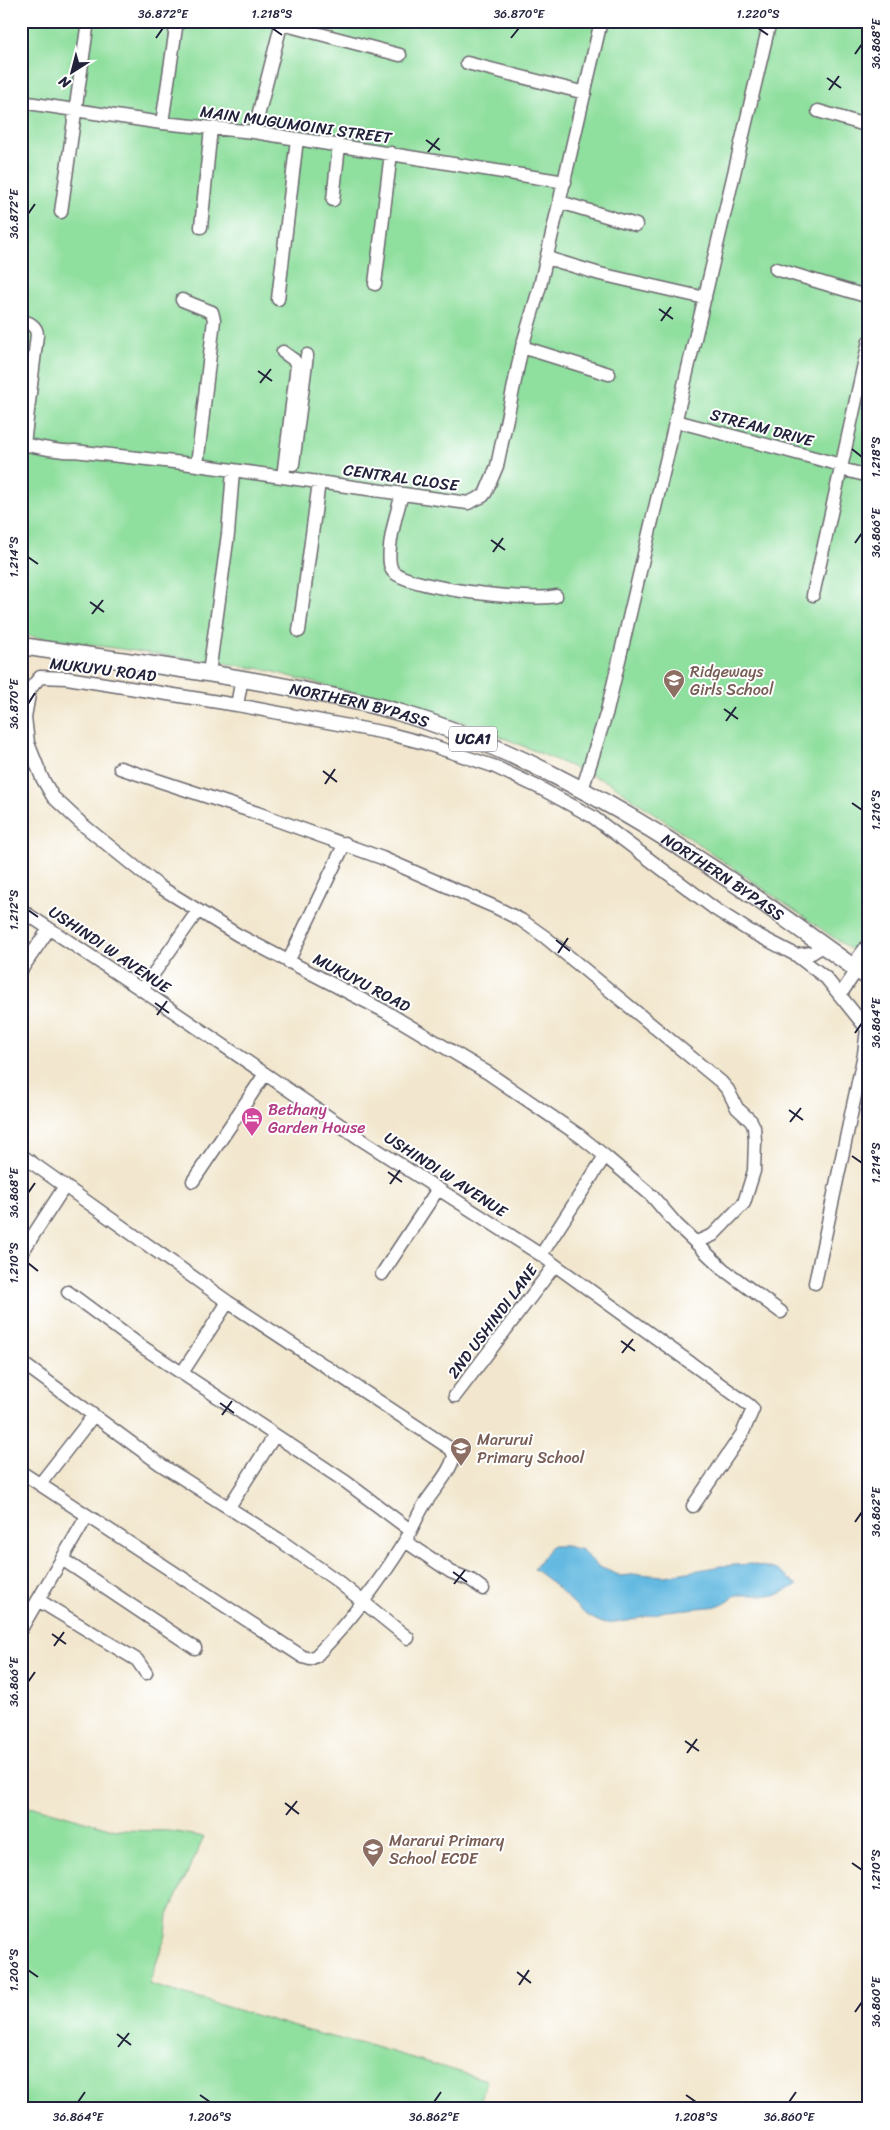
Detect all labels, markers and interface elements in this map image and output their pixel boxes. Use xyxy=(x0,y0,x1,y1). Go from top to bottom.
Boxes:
text: 36.872°E xyxy=(138,3,189,25)
text: 1.218°S xyxy=(252,3,293,25)
text: 36.870°E xyxy=(494,3,546,25)
text: 1.220°S xyxy=(737,3,780,25)
text: 36.868°E xyxy=(865,18,887,69)
north arrow xyxy=(48,48,98,98)
text: N xyxy=(53,69,77,96)
street label: MAIN MUGUMOINI STREET xyxy=(198,97,395,152)
text: 36.872°E xyxy=(3,188,25,239)
street label: STREAM DRIVE xyxy=(707,400,818,455)
text: 1.218°S xyxy=(865,436,887,477)
street label: CENTRAL CLOSE xyxy=(341,455,461,500)
text: 36.866°E xyxy=(865,507,887,558)
text: 1.214°S xyxy=(3,536,25,578)
street label: MUKUYU ROAD xyxy=(48,649,158,690)
place label: Ridgeways Girls School xyxy=(690,657,774,704)
school or university icon: Ridgeways Girls School xyxy=(662,668,686,699)
street label: NORTHERN BYPASS xyxy=(287,674,433,736)
text: 36.870°E xyxy=(3,677,25,729)
road number: UCA1 xyxy=(449,726,497,752)
text: 1.216°S xyxy=(865,789,887,830)
street label: NORTHERN BYPASS xyxy=(656,825,791,929)
text: 1.212°S xyxy=(3,889,25,930)
street label: USHINDI W AVENUE xyxy=(43,898,178,1002)
street label: MUKUYU ROAD xyxy=(308,945,416,1021)
text: 36.864°E xyxy=(865,996,887,1048)
place label: Bethany Garden House xyxy=(268,1095,365,1142)
hotel icon: Bethany Garden House xyxy=(240,1106,264,1137)
street label: USHINDI W AVENUE xyxy=(378,1123,514,1226)
text: 1.214°S xyxy=(865,1142,887,1184)
text: 36.868°E xyxy=(3,1167,25,1218)
text: 1.210°S xyxy=(3,1242,25,1284)
street label: 2ND USHINDI LANE xyxy=(439,1257,546,1385)
place label: Marurui Primary School xyxy=(477,1425,585,1472)
school or university icon: Marurui Primary School xyxy=(449,1436,473,1467)
text: 36.862°E xyxy=(865,1486,887,1537)
text: 36.866°E xyxy=(3,1656,25,1707)
place label: Mararui Primary School ECDE xyxy=(389,1826,505,1873)
school or university icon: Mararui Primary School ECDE xyxy=(361,1837,385,1868)
text: 1.210°S xyxy=(865,1849,887,1891)
text: 1.206°S xyxy=(3,1948,25,1991)
text: 36.860°E xyxy=(865,1975,887,2027)
text: 36.864°E xyxy=(53,2106,105,2128)
text: 1.206°S xyxy=(189,2106,232,2128)
text: 36.862°E xyxy=(409,2106,460,2128)
text: 1.208°S xyxy=(674,2106,718,2128)
text: 36.860°E xyxy=(764,2106,816,2128)

